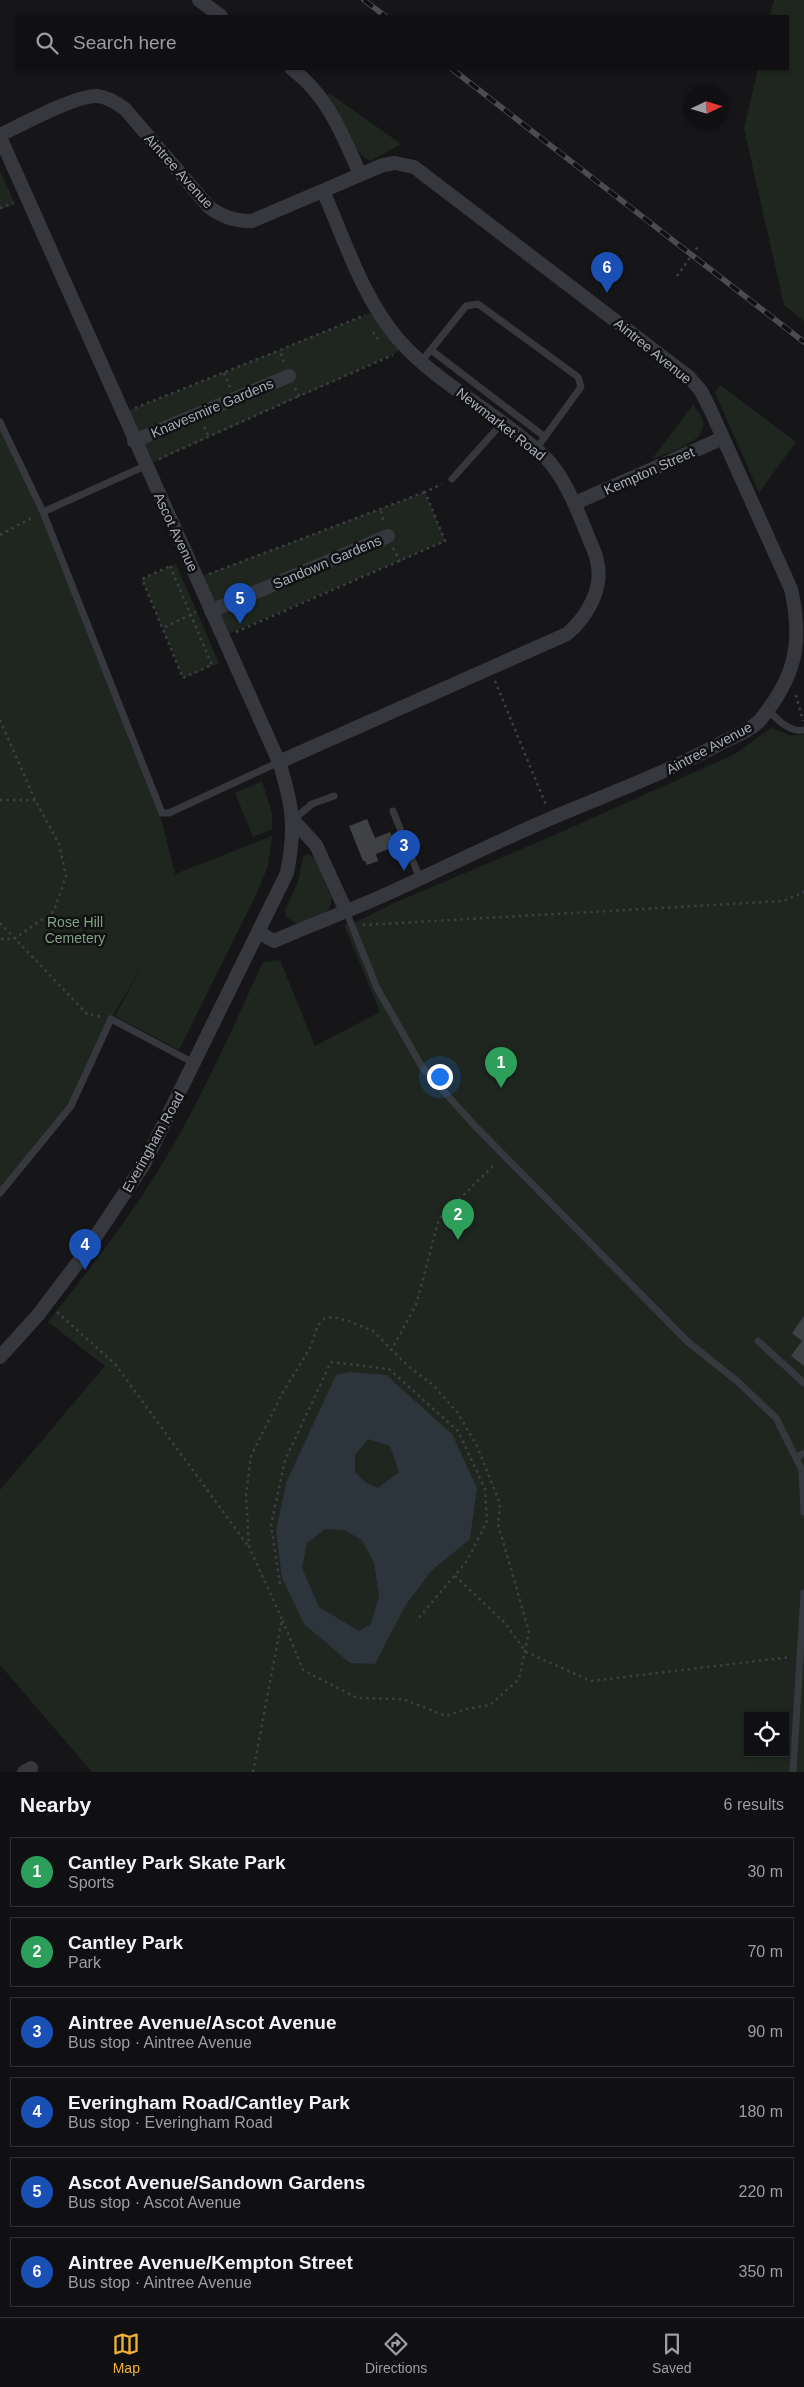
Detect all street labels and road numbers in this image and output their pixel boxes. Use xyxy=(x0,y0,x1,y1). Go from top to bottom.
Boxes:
street label: Aintree Avenue xyxy=(141,130,217,212)
street label: Aintree Avenue xyxy=(611,315,695,387)
street label: Knavesmire Gardens xyxy=(148,375,276,441)
street label: Newmarket Road xyxy=(453,384,549,464)
street label: Kempton Street xyxy=(601,444,697,498)
street label: Ascot Avenue xyxy=(151,490,201,574)
street label: Sandown Gardens xyxy=(270,532,384,592)
street label: Aintree Avenue xyxy=(663,719,755,777)
street label: Everingham Road xyxy=(119,1089,187,1195)

